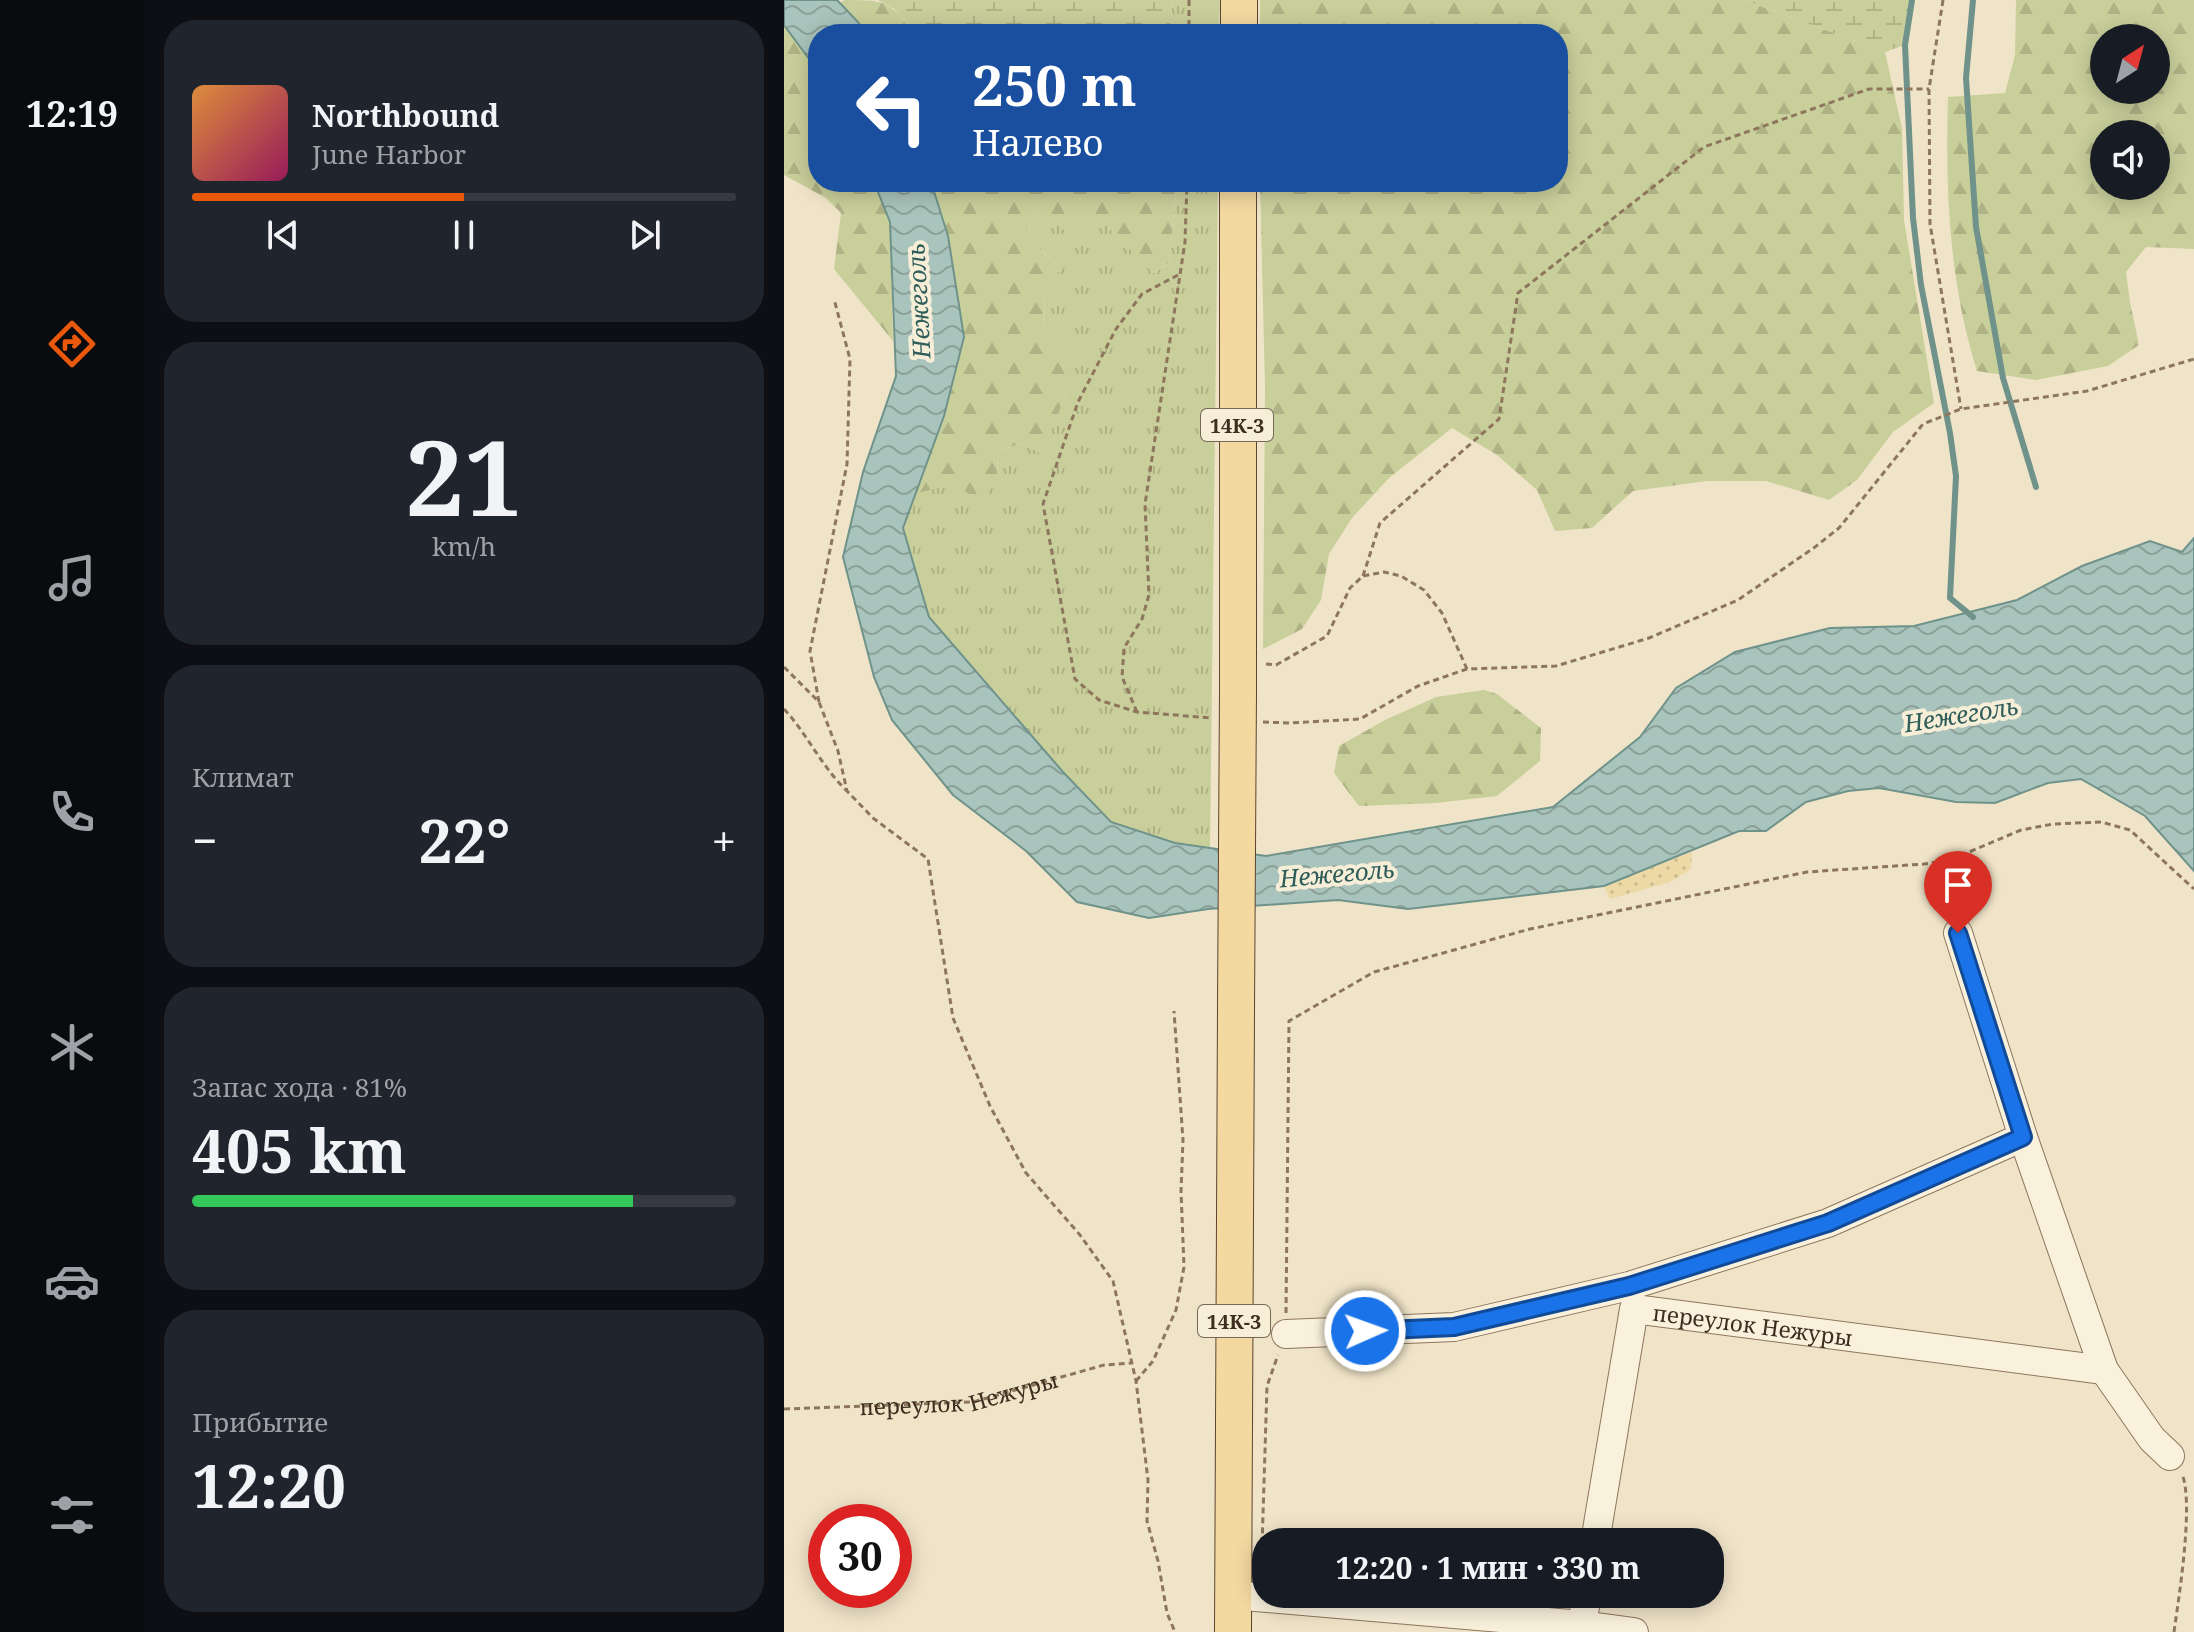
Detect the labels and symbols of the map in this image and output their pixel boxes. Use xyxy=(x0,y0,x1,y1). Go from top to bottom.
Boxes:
north arrow xyxy=(2090,24,2170,104)
water label: Нежеголь xyxy=(898,242,938,361)
road number: 14К-3 xyxy=(1201,409,1273,441)
water label: Нежеголь xyxy=(1900,689,2021,739)
pin xyxy=(1924,851,1992,933)
water label: Нежеголь xyxy=(1277,852,1396,895)
position arrow xyxy=(1323,1289,1407,1373)
street label: переулок Нежуры xyxy=(1651,1297,1854,1352)
road number: 14К-3 xyxy=(1198,1305,1270,1337)
street label: переулок Нежуры xyxy=(859,1364,1061,1421)
speed limit sign: 30 xyxy=(808,1504,912,1608)

